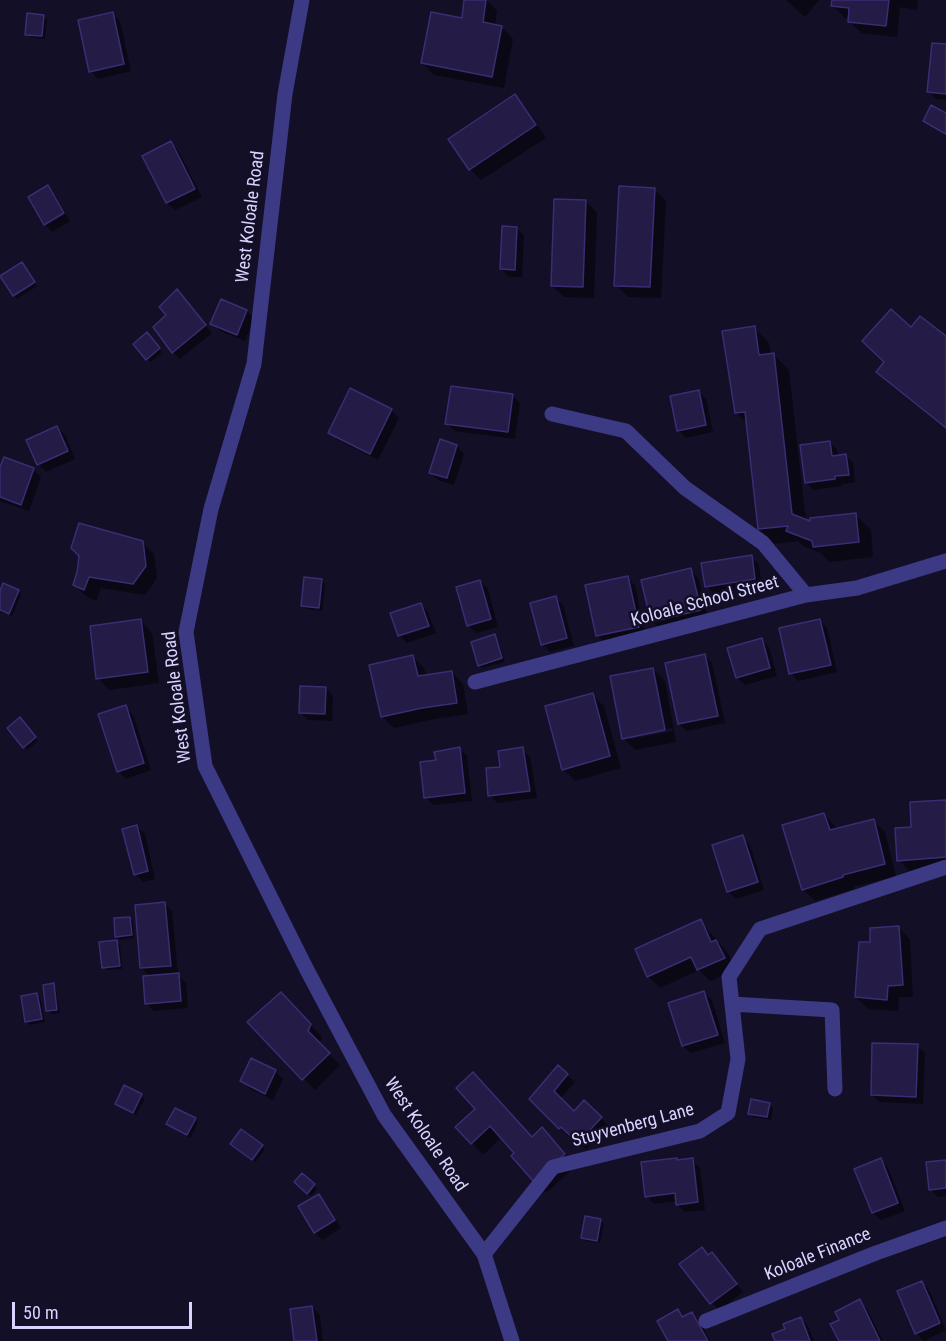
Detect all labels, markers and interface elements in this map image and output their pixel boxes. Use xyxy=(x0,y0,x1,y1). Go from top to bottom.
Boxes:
street label: West Koloale Road xyxy=(232,150,270,284)
street label: Koloale School Street xyxy=(629,572,781,632)
street label: West Koloale Road xyxy=(159,630,197,764)
street label: West Koloale Road xyxy=(379,1074,471,1196)
street label: Stuyvenberg Lane xyxy=(570,1099,696,1153)
street label: Koloale Finance xyxy=(762,1224,874,1286)
scale bar xyxy=(15,1290,195,1328)
text: 50 m xyxy=(23,1302,58,1323)

